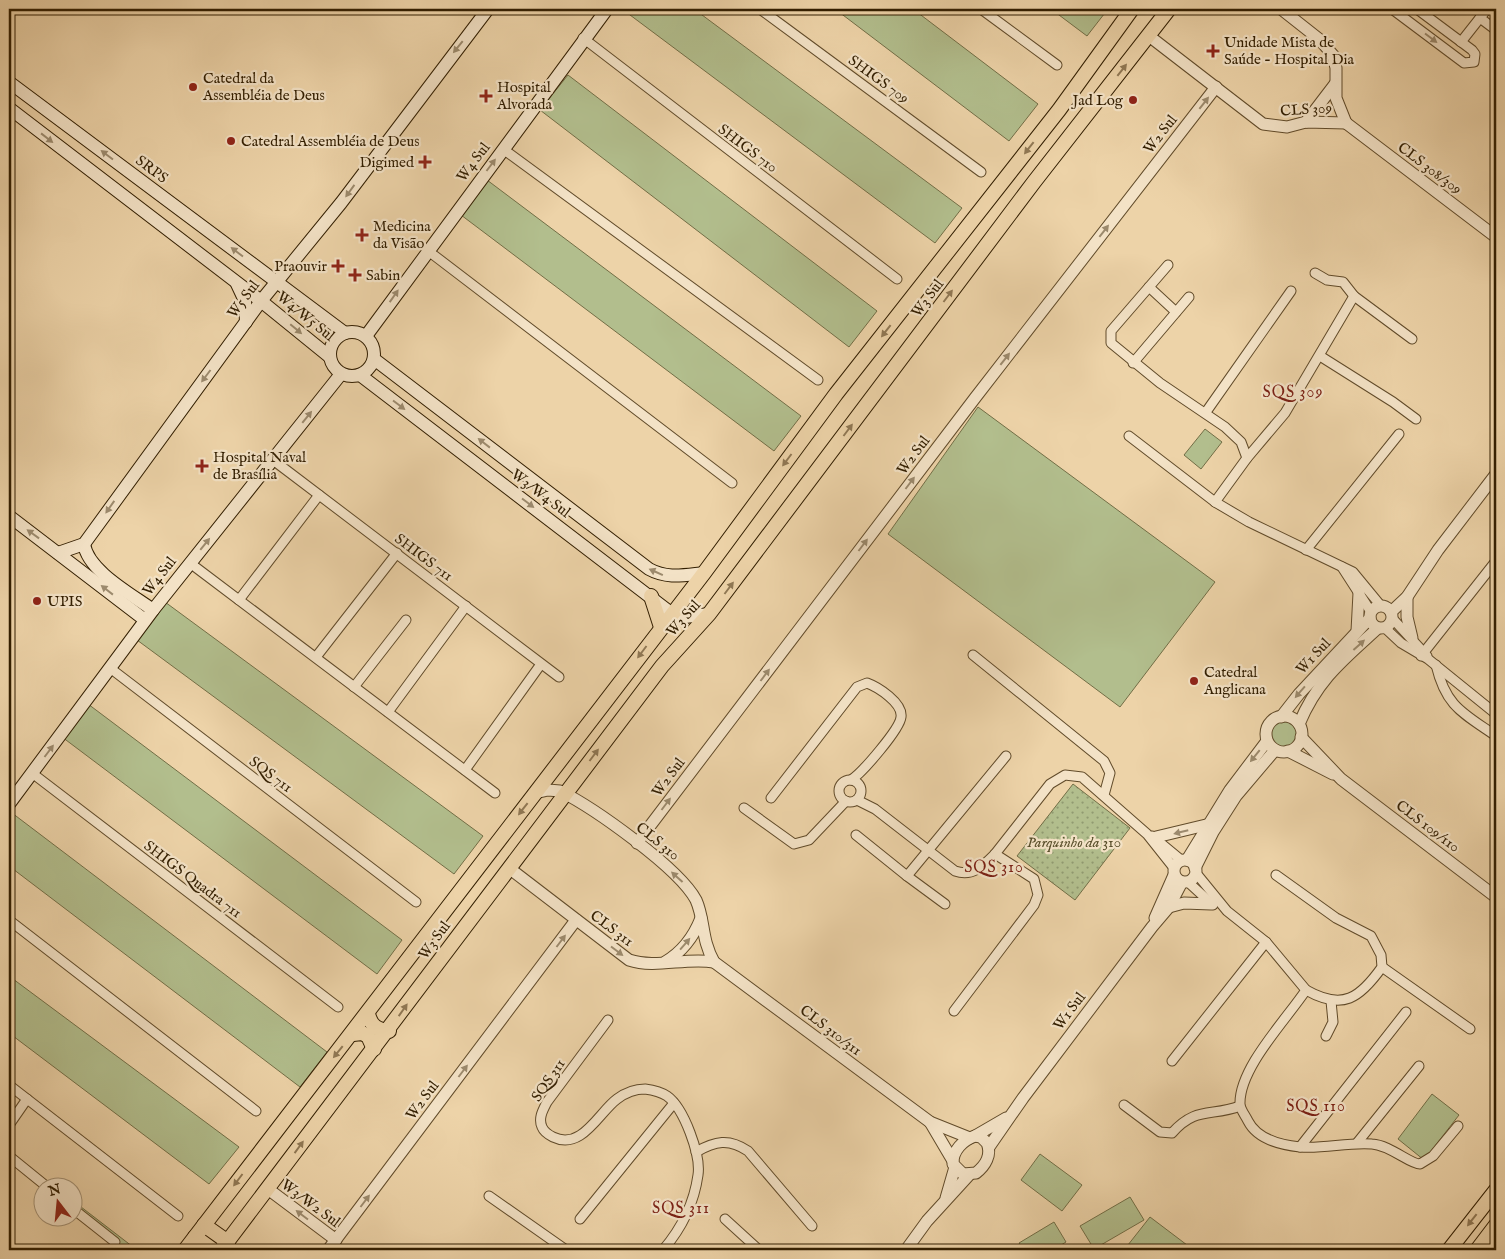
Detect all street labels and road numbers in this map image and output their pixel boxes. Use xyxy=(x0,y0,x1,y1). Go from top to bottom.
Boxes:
street label: SHIGS 709 xyxy=(845,51,913,108)
street label: CLS 309 xyxy=(1279,98,1333,121)
street label: W2 Sul xyxy=(1139,110,1182,158)
street label: SHIGS 710 xyxy=(714,120,781,177)
street label: W4 Sul xyxy=(452,138,495,186)
street label: CLS 308/309 xyxy=(1394,138,1466,199)
street label: SRPS xyxy=(132,151,172,188)
street label: W3 Sul xyxy=(907,275,948,321)
street label: W5 Sul xyxy=(223,276,264,322)
street label: W4/W5 Sul xyxy=(273,287,339,346)
street label: W2 Sul xyxy=(893,431,935,479)
street label: W3/W4 Sul xyxy=(507,465,575,522)
street label: SHIGS 711 xyxy=(391,529,457,585)
street label: W4 Sul xyxy=(138,552,181,600)
street label: W3 Sul xyxy=(662,595,705,641)
street label: W1 Sul xyxy=(1292,634,1335,678)
street label: SQS 711 xyxy=(245,752,296,797)
street label: W2 Sul xyxy=(648,753,690,801)
street label: CLS 109/110 xyxy=(1392,796,1463,857)
street label: CLS 310 xyxy=(632,818,683,865)
street label: SHIGS Quadra 711 xyxy=(140,836,245,922)
street label: CLS 311 xyxy=(586,906,637,951)
street label: W3 Sul xyxy=(414,917,455,963)
street label: W1 Sul xyxy=(1049,988,1090,1034)
street label: CLS 310/311 xyxy=(796,1001,865,1060)
street label: SQS 311 xyxy=(527,1055,570,1105)
street label: W2 Sul xyxy=(402,1076,444,1124)
street label: W3/W2 Sul xyxy=(277,1175,345,1232)

